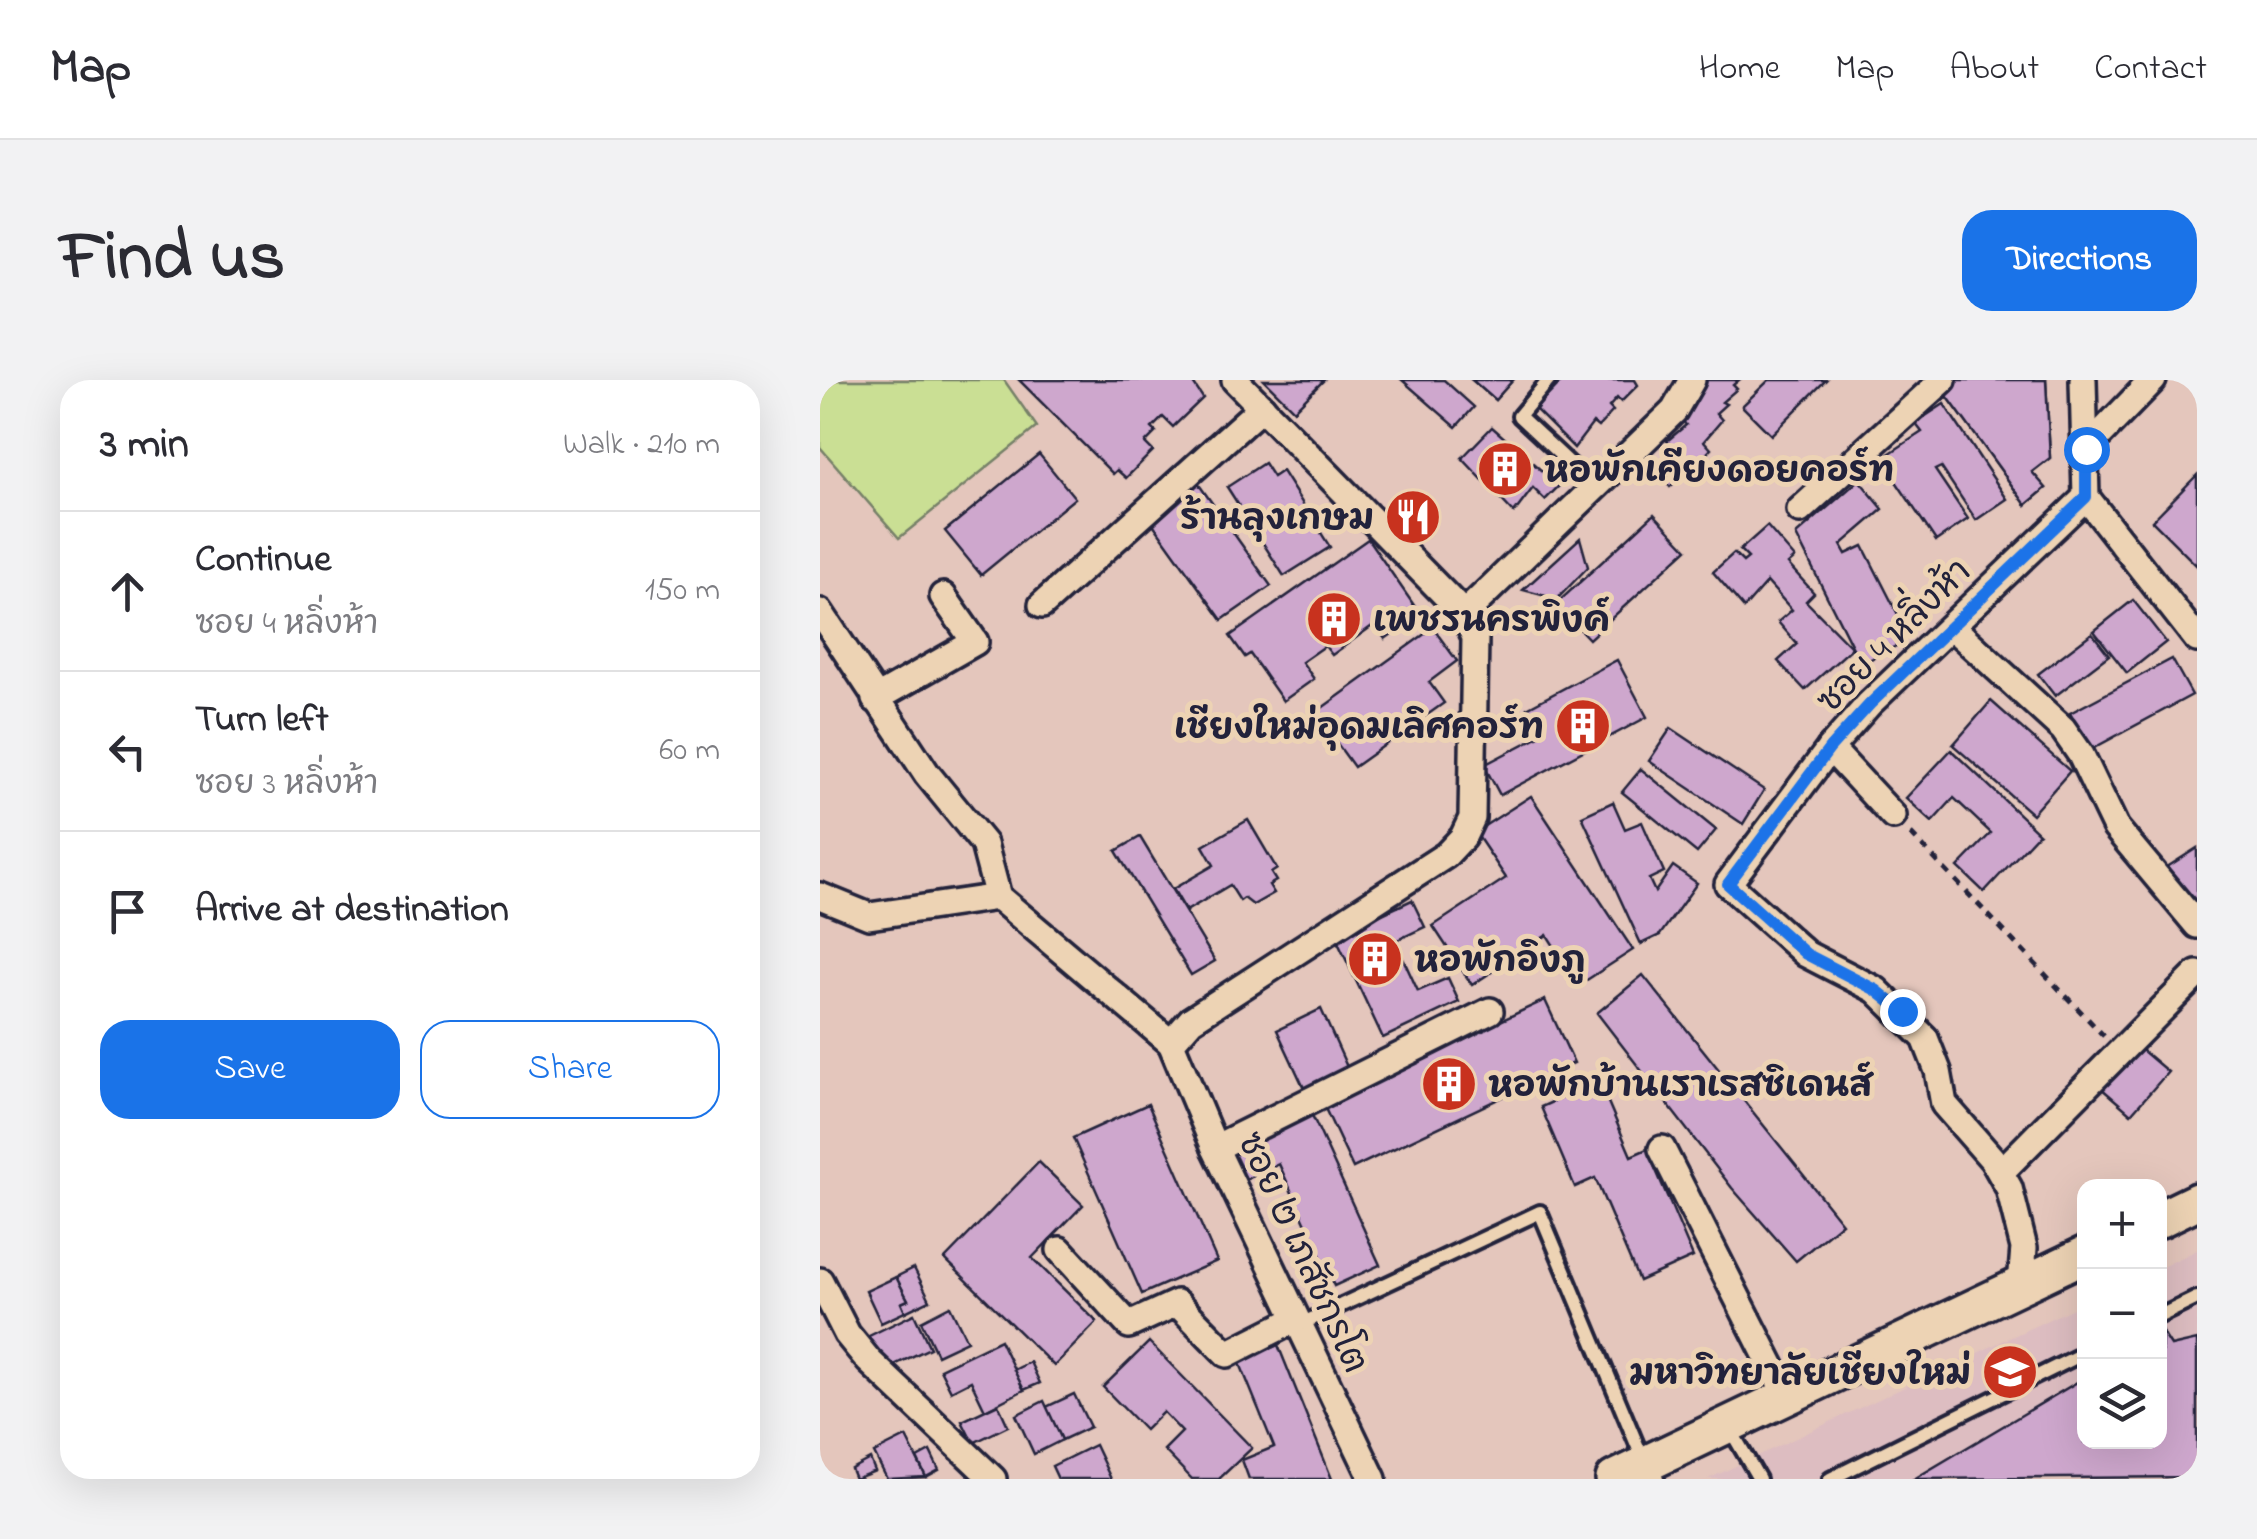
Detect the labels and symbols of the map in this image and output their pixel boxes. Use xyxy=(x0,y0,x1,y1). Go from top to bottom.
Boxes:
route start xyxy=(2064,427,2110,473)
building icon: หอพักเคียงดอยคอร์ท xyxy=(1475,439,1535,499)
place label: หอพักเคียงดอยคอร์ท xyxy=(1544,446,1894,498)
restaurant icon: ร้านลุงเกษม xyxy=(1383,487,1443,547)
place label: ร้านลุงเกษม xyxy=(1180,494,1374,546)
street label: ซอย 4 หลิ่งห้า xyxy=(1800,542,1984,726)
building icon: เพชรนครพิงค์ xyxy=(1304,589,1364,649)
place label: เพชรนครพิงค์ xyxy=(1373,596,1610,648)
building icon: เชียงใหม่อุดมเลิศคอร์ท xyxy=(1553,696,1613,756)
place label: เชียงใหม่อุดมเลิศคอร์ท xyxy=(1174,703,1544,755)
building icon: หอพักอิงภู xyxy=(1345,929,1405,989)
place label: หอพักอิงภู xyxy=(1414,937,1586,988)
route end xyxy=(1880,989,1926,1035)
building icon: หอพักบ้านเราเรสซิเดนส์ xyxy=(1419,1054,1479,1114)
place label: หอพักบ้านเราเรสซิเดนส์ xyxy=(1488,1061,1874,1113)
street label: ซอย ๒ เภสัชกรโต xyxy=(1223,1124,1381,1382)
school or university icon: มหาวิทยาลัยเชียงใหม่ xyxy=(1980,1342,2040,1402)
place label: มหาวิทยาลัยเชียงใหม่ xyxy=(1629,1349,1971,1401)

